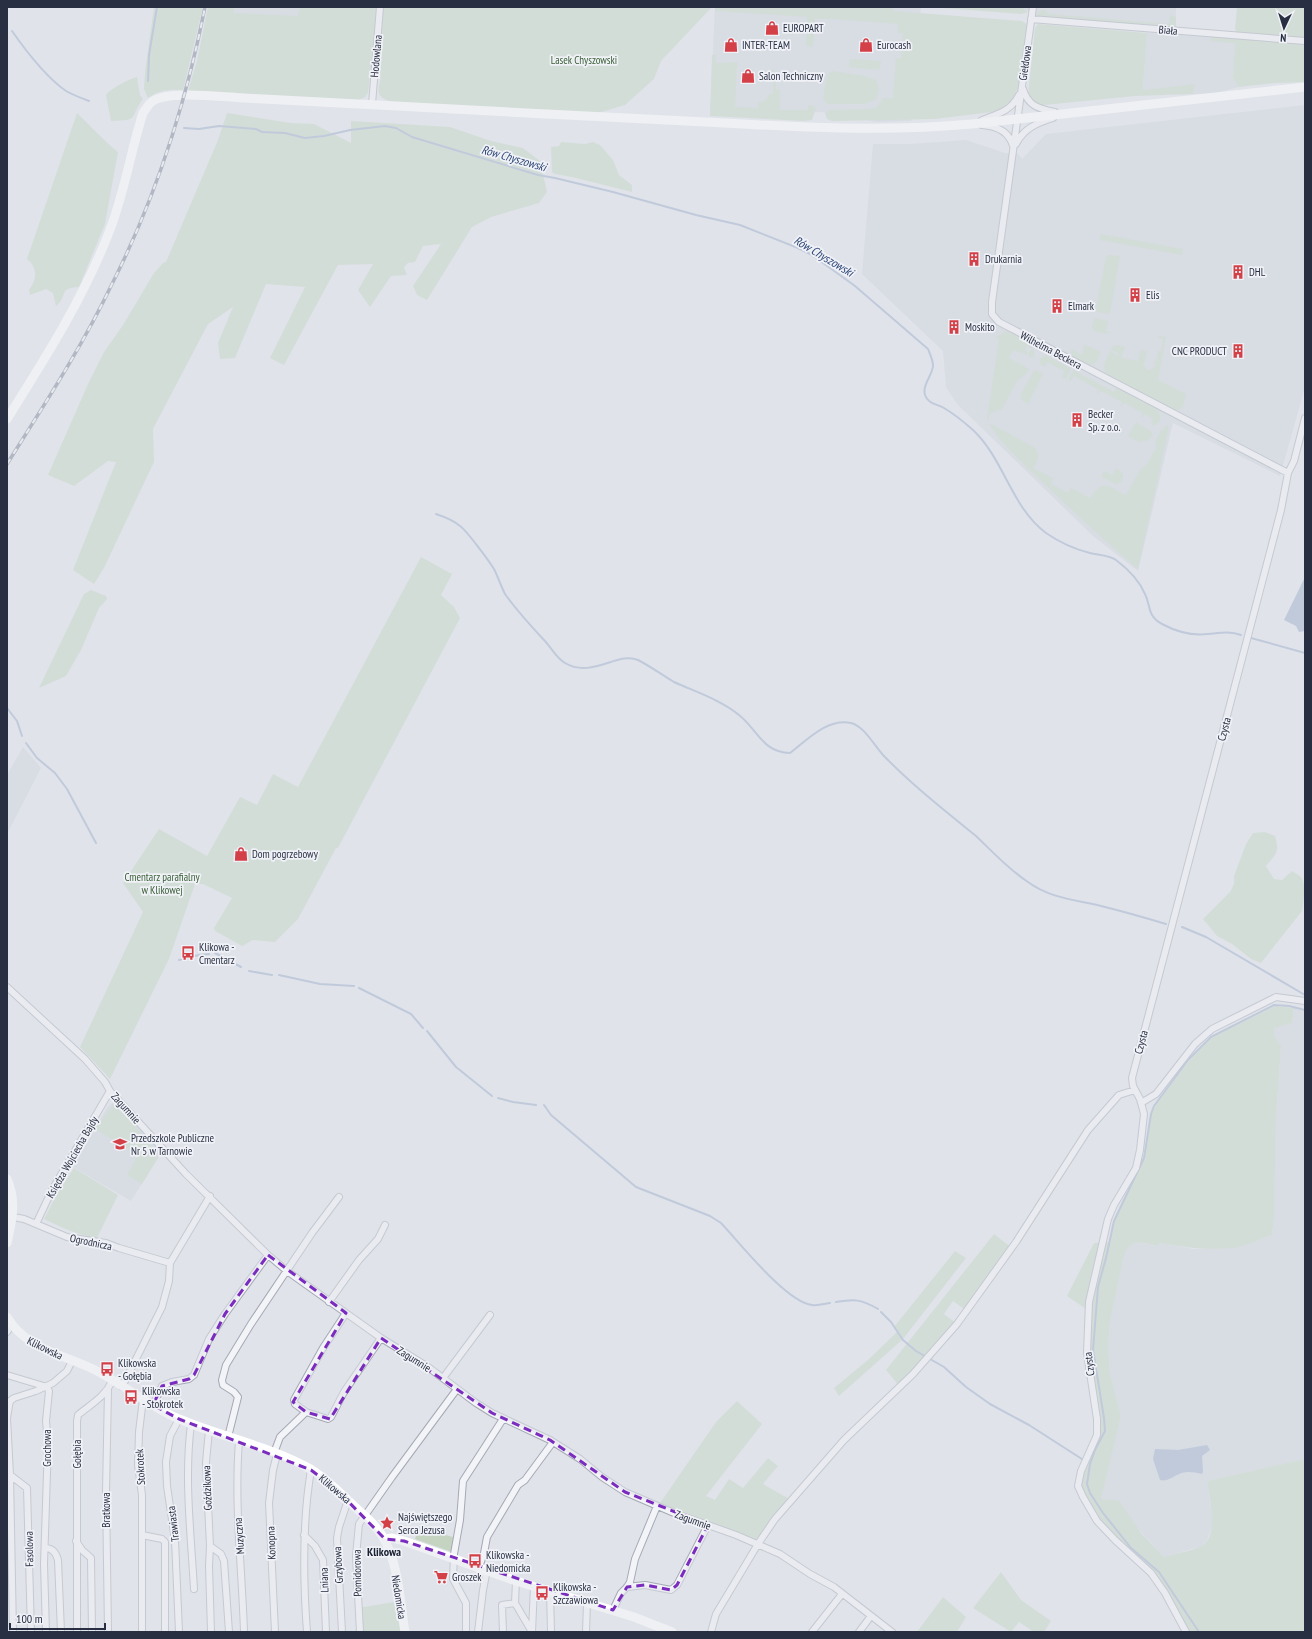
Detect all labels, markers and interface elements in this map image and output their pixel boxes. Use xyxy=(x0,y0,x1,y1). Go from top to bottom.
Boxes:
north arrow xyxy=(1264,8,1304,48)
shop icon: EUROPART xyxy=(764,20,780,36)
place label: EUROPART xyxy=(783,21,824,35)
street label: Biała xyxy=(1158,22,1178,38)
text: N xyxy=(1280,31,1287,45)
street label: Hodowlana xyxy=(367,34,385,78)
shop icon: INTER-TEAM xyxy=(723,37,739,53)
shop icon: Eurocash xyxy=(858,37,874,53)
place label: INTER-TEAM xyxy=(742,38,790,52)
place label: Eurocash xyxy=(877,38,911,52)
street label: Giełdowa xyxy=(1016,45,1034,81)
park label: Lasek Chyszowski xyxy=(551,53,617,67)
shop icon: Salon Techniczny xyxy=(740,68,756,84)
place label: Salon Techniczny xyxy=(759,69,824,83)
water label: Rów Chyszowski xyxy=(480,142,549,175)
water label: Rów Chyszowski xyxy=(792,232,858,280)
building icon: Drukarnia xyxy=(966,251,982,267)
place label: Drukarnia xyxy=(985,252,1022,266)
building icon: DHL xyxy=(1230,264,1246,280)
place label: DHL xyxy=(1249,265,1266,279)
building icon: Elis xyxy=(1127,287,1143,303)
place label: Elis xyxy=(1146,288,1160,302)
building icon: Elmark xyxy=(1049,298,1065,314)
place label: Elmark xyxy=(1068,299,1095,313)
building icon: Moskito xyxy=(946,319,962,335)
place label: Moskito xyxy=(965,320,995,334)
street label: Wilhelma Beckera xyxy=(1018,328,1084,372)
building icon: CNC PRODUCT xyxy=(1230,343,1246,359)
place label: CNC PRODUCT xyxy=(1172,344,1227,358)
place label: Becker Sp. z o.o. xyxy=(1088,407,1120,434)
building icon: Becker Sp. z o.o. xyxy=(1069,412,1085,428)
street label: Czysta xyxy=(1214,716,1234,742)
shop icon: Dom pogrzebowy xyxy=(233,846,249,862)
place label: Dom pogrzebowy xyxy=(252,847,319,861)
park label: Cmentarz parafialny w Klikowej xyxy=(124,870,200,897)
place label: Klikowa - Cmentarz xyxy=(199,940,235,967)
bus stop icon: Klikowa - Cmentarz xyxy=(180,945,196,961)
street label: Czysta xyxy=(1131,1029,1151,1055)
street label: Zagumnie xyxy=(108,1089,144,1127)
street label: Księdza Wojciecha Bajdy xyxy=(43,1113,102,1200)
place label: Przedszkole Publiczne Nr 5 w Tarnowie xyxy=(131,1131,215,1158)
school or university icon: Przedszkole Publiczne Nr 5 w Tarnowie xyxy=(112,1136,128,1152)
street label: Ogrodnicza xyxy=(69,1231,113,1253)
street label: Klikowska xyxy=(25,1333,65,1363)
street label: Zagumnie xyxy=(394,1343,434,1375)
street label: Czysta xyxy=(1081,1351,1097,1377)
place label: Klikowska - Gołębia xyxy=(118,1356,156,1383)
bus stop icon: Klikowska - Gołębia xyxy=(99,1361,115,1377)
place label: Klikowska - Stokrotek xyxy=(142,1384,184,1411)
bus stop icon: Klikowska - Stokrotek xyxy=(123,1389,139,1405)
street label: Grochowa xyxy=(40,1429,54,1467)
street label: Gołębia xyxy=(70,1440,84,1468)
street label: Stokrotek xyxy=(132,1448,148,1485)
street label: Goździkowa xyxy=(199,1465,215,1511)
street label: Klikowska xyxy=(316,1471,354,1507)
street label: Bratkowa xyxy=(99,1492,113,1528)
street label: Trawiasta xyxy=(164,1505,182,1543)
street label: Zagumnie xyxy=(673,1507,713,1533)
place label: Najświętszego Serca Jezusa xyxy=(398,1510,453,1537)
place icon: Najświętszego Serca Jezusa xyxy=(379,1515,395,1531)
street label: Muzyczna xyxy=(231,1517,247,1555)
street label: Konopna xyxy=(263,1526,279,1560)
street label: Fasolowa xyxy=(22,1531,36,1567)
district label: Klikowa xyxy=(367,1544,401,1559)
street label: Grzybowa xyxy=(330,1546,346,1584)
place label: Klikowska - Niedomicka xyxy=(486,1548,531,1575)
street label: Pomidorowa xyxy=(350,1549,364,1597)
bus stop icon: Klikowska - Niedomicka xyxy=(467,1553,483,1569)
street label: Lniana xyxy=(317,1567,331,1593)
supermarket icon: Groszek xyxy=(433,1569,449,1585)
place label: Groszek xyxy=(452,1570,482,1584)
street label: Niedomicka xyxy=(389,1574,409,1620)
place label: Klikowska - Szczawiowa xyxy=(553,1580,598,1607)
bus stop icon: Klikowska - Szczawiowa xyxy=(534,1585,550,1601)
scale bar xyxy=(10,1605,105,1631)
text: 100 m xyxy=(16,1611,43,1626)

